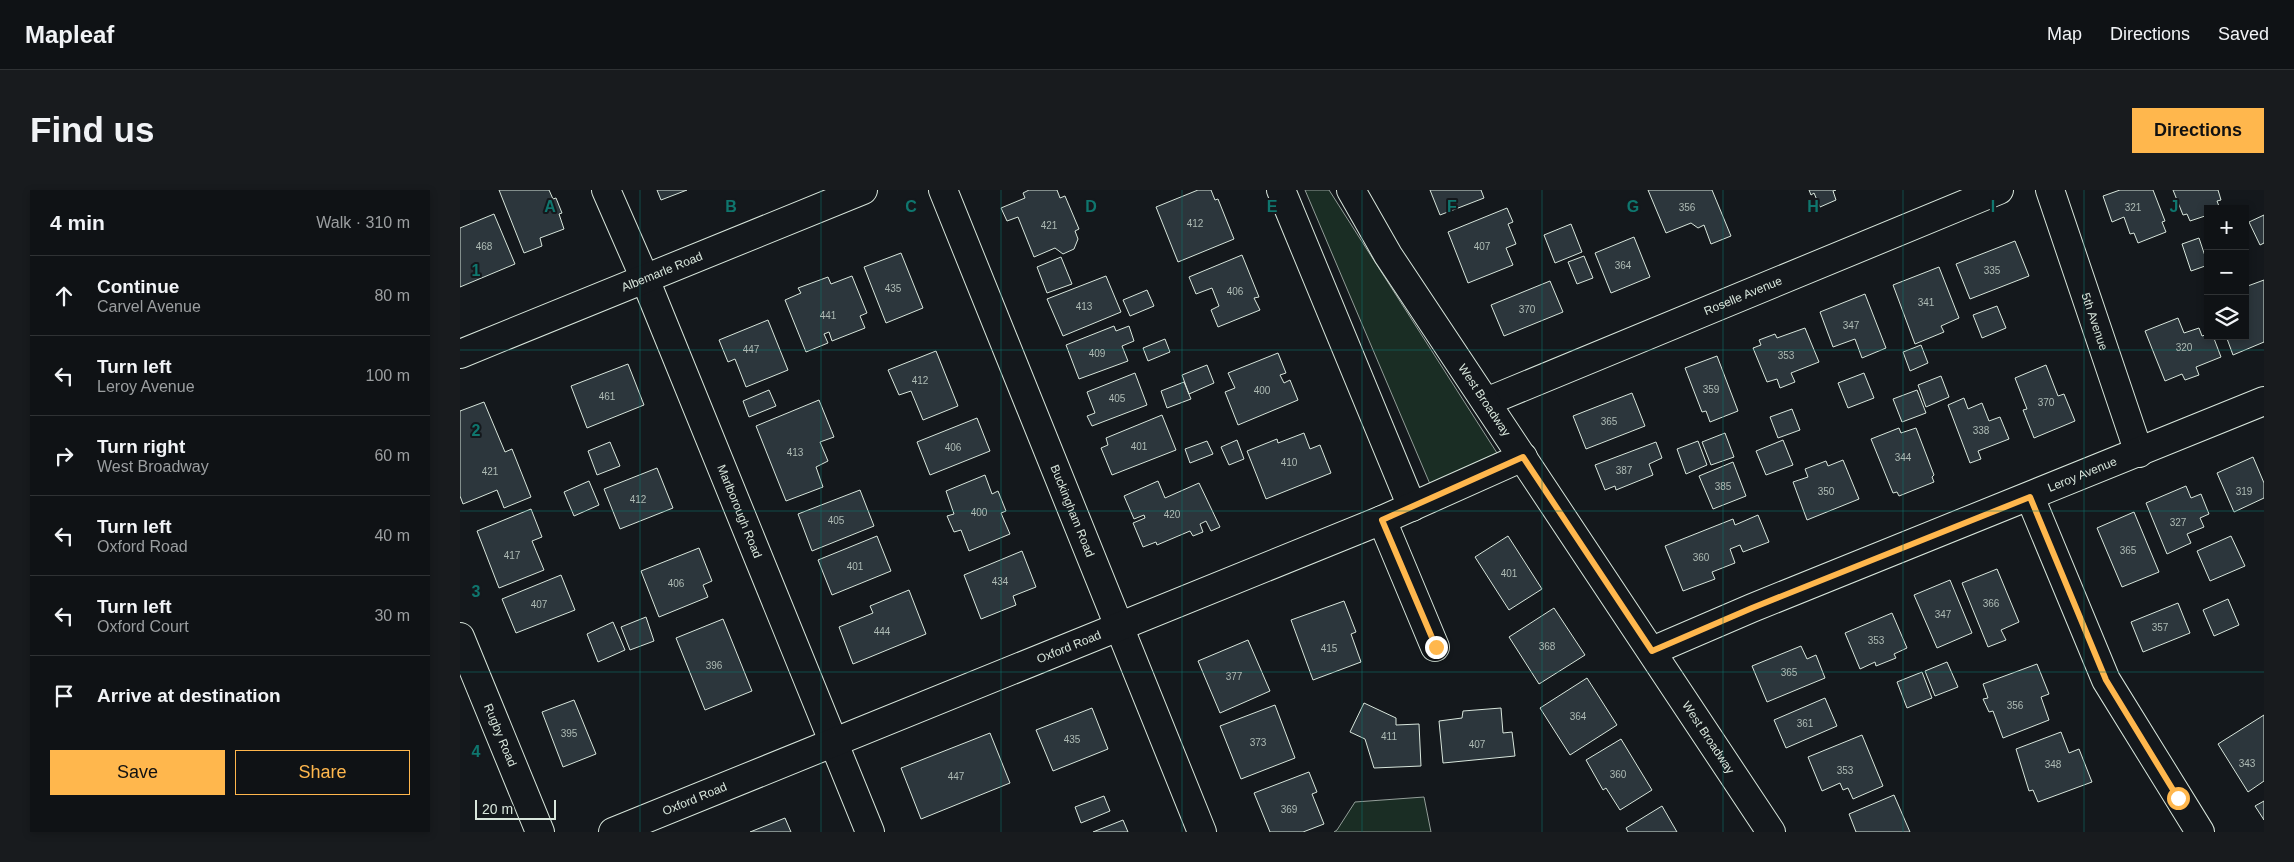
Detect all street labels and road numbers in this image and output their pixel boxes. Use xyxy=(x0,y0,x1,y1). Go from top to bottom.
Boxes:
street label: Albemarle Road xyxy=(619,249,704,295)
street label: Roselle Avenue xyxy=(1702,273,1784,318)
street label: 5th Avenue xyxy=(2078,291,2111,353)
street label: West Broadway xyxy=(1455,361,1513,439)
street label: Leroy Avenue xyxy=(2046,454,2119,495)
street label: Marlborough Road xyxy=(714,463,765,560)
street label: Buckingham Road xyxy=(1048,463,1097,559)
street label: Oxford Road xyxy=(1035,628,1103,666)
street label: West Broadway xyxy=(1679,699,1737,776)
street label: Rugby Road xyxy=(481,702,519,769)
street label: Oxford Road xyxy=(660,780,729,818)

